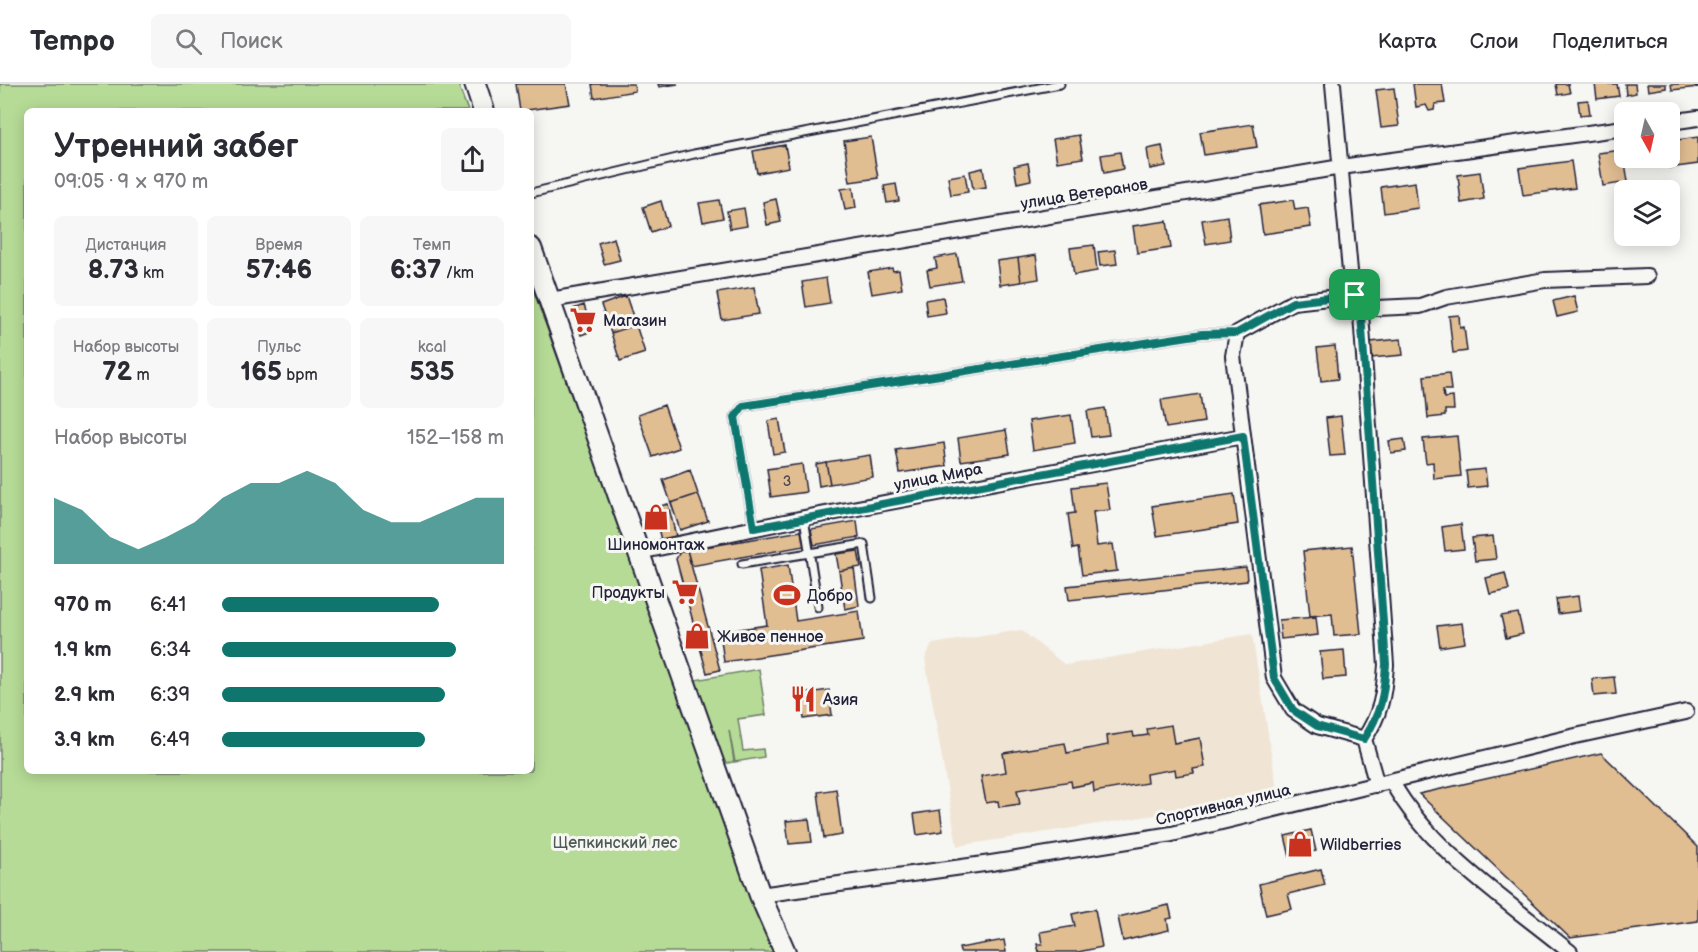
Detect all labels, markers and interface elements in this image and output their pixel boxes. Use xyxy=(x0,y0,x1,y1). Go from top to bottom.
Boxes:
search box xyxy=(151,14,571,68)
text: Tempo xyxy=(30,25,115,58)
icon: search xyxy=(172,25,205,58)
text: Поиск xyxy=(220,28,283,55)
text: Карта xyxy=(1378,29,1437,54)
text: Слои xyxy=(1470,29,1519,54)
text: Поделиться xyxy=(1552,29,1668,54)
north arrow xyxy=(1614,102,1680,168)
map controls xyxy=(1614,102,1680,246)
text: Утренний забег xyxy=(54,127,299,167)
button: share xyxy=(441,128,504,191)
text: 09:05 · 9 × 970 m xyxy=(54,170,208,194)
street label: улица Ветеранов xyxy=(1019,175,1150,214)
button: layers xyxy=(1614,180,1680,246)
text: Дистанция xyxy=(86,236,166,255)
text: Время xyxy=(255,236,303,255)
text: Темп xyxy=(413,236,451,255)
text: 8.73 xyxy=(88,255,139,286)
text: 57:46 xyxy=(246,255,312,286)
text: 6:37 xyxy=(390,255,441,286)
text: km xyxy=(139,264,164,283)
text: /km xyxy=(441,264,474,283)
pin xyxy=(1329,269,1380,320)
icon: arrive xyxy=(1338,278,1371,311)
supermarket icon: Магазин xyxy=(568,305,598,335)
place label: Магазин xyxy=(603,312,667,331)
text: Набор высоты xyxy=(73,338,179,357)
text: Пульс xyxy=(257,338,301,357)
text: kcal xyxy=(418,338,446,357)
text: 72 xyxy=(102,357,132,388)
text: 165 xyxy=(240,357,282,388)
text: 535 xyxy=(409,357,455,388)
text: m xyxy=(132,366,150,385)
text: bpm xyxy=(282,366,318,385)
text: Набор высоты xyxy=(54,426,187,450)
text: 152–158 m xyxy=(407,426,504,450)
street label: улица Мира xyxy=(893,460,984,495)
house number: 3 xyxy=(783,473,791,490)
shop icon: Шиномонтаж xyxy=(641,502,671,532)
place label: Шиномонтаж xyxy=(607,536,706,555)
supermarket icon: Продукты xyxy=(670,577,700,607)
sports icon: Добро xyxy=(772,580,802,610)
place label: Продукты xyxy=(592,584,665,603)
place label: Добро xyxy=(807,587,853,606)
text: 970 m xyxy=(54,593,112,617)
text: 6:41 xyxy=(150,593,186,617)
shop icon: Живое пенное xyxy=(682,621,712,651)
place label: Живое пенное xyxy=(717,628,824,647)
text: 1.9 km xyxy=(54,638,111,662)
text: 6:34 xyxy=(150,638,191,662)
text: 2.9 km xyxy=(54,683,115,707)
text: 6:39 xyxy=(150,683,190,707)
restaurant icon: Азия xyxy=(788,684,818,714)
place label: Азия xyxy=(822,691,858,710)
text: 3.9 km xyxy=(54,728,115,752)
text: 6:49 xyxy=(150,728,190,752)
street label: Спортивная улица xyxy=(1154,781,1293,830)
shop icon: Wildberries xyxy=(1285,829,1315,859)
park label: Щепкинский лес xyxy=(553,834,678,853)
place label: Wildberries xyxy=(1320,836,1401,855)

